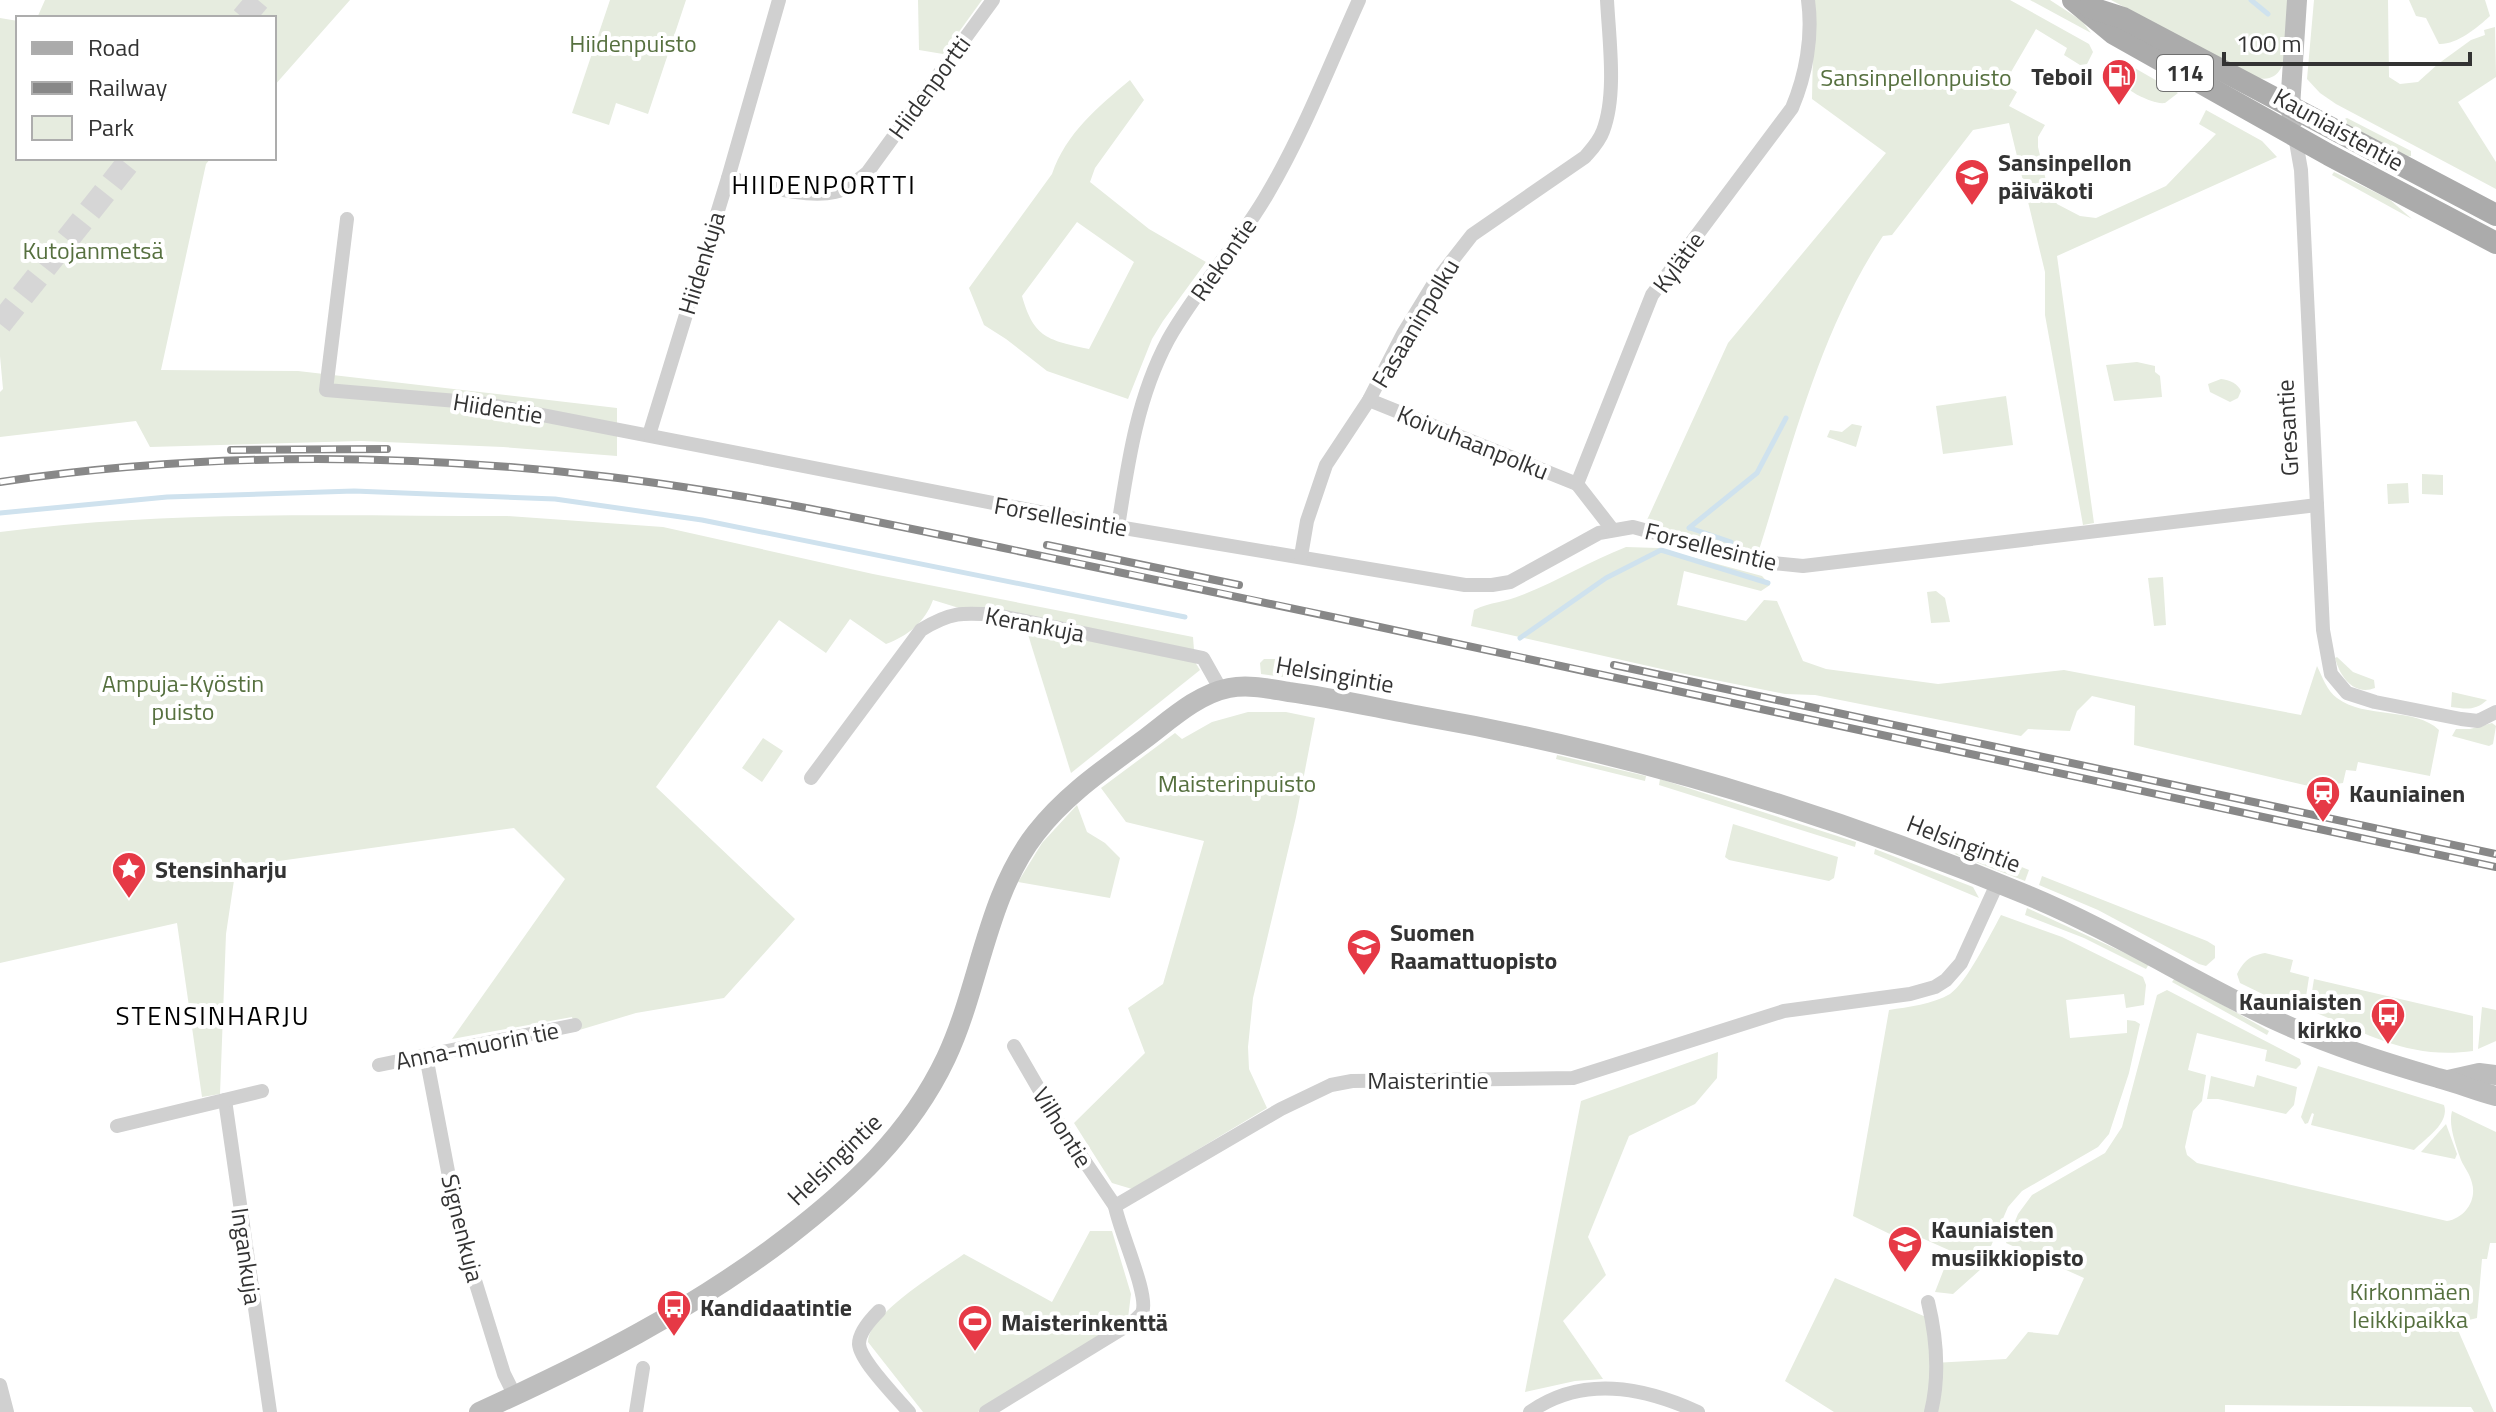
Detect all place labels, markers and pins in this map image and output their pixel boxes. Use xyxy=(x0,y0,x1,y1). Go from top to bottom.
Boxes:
fuel station icon: Teboil xyxy=(2100,57,2138,107)
place label: Teboil xyxy=(2031,58,2093,94)
place label: Sansinpellon päiväkoti xyxy=(1998,144,2132,208)
school or university icon: Sansinpellon päiväkoti xyxy=(1953,157,1991,207)
station icon: Kauniainen xyxy=(2304,774,2342,824)
place label: Kauniainen xyxy=(2349,775,2465,811)
place icon: Stensinharju xyxy=(110,850,148,900)
place label: Stensinharju xyxy=(155,851,287,887)
place label: Suomen Raamattuopisto xyxy=(1390,914,1557,978)
school or university icon: Suomen Raamattuopisto xyxy=(1345,927,1383,977)
place label: Kauniaisten kirkko xyxy=(2239,983,2362,1047)
bus stop icon: Kauniaisten kirkko xyxy=(2369,996,2407,1046)
place label: Kauniaisten musiikkiopisto xyxy=(1931,1211,2084,1275)
school or university icon: Kauniaisten musiikkiopisto xyxy=(1886,1224,1924,1274)
bus stop icon: Kandidaatintie xyxy=(655,1288,693,1338)
place label: Kandidaatintie xyxy=(700,1289,852,1325)
sports icon: Maisterinkenttä xyxy=(956,1303,994,1353)
place label: Maisterinkenttä xyxy=(1001,1304,1168,1340)

